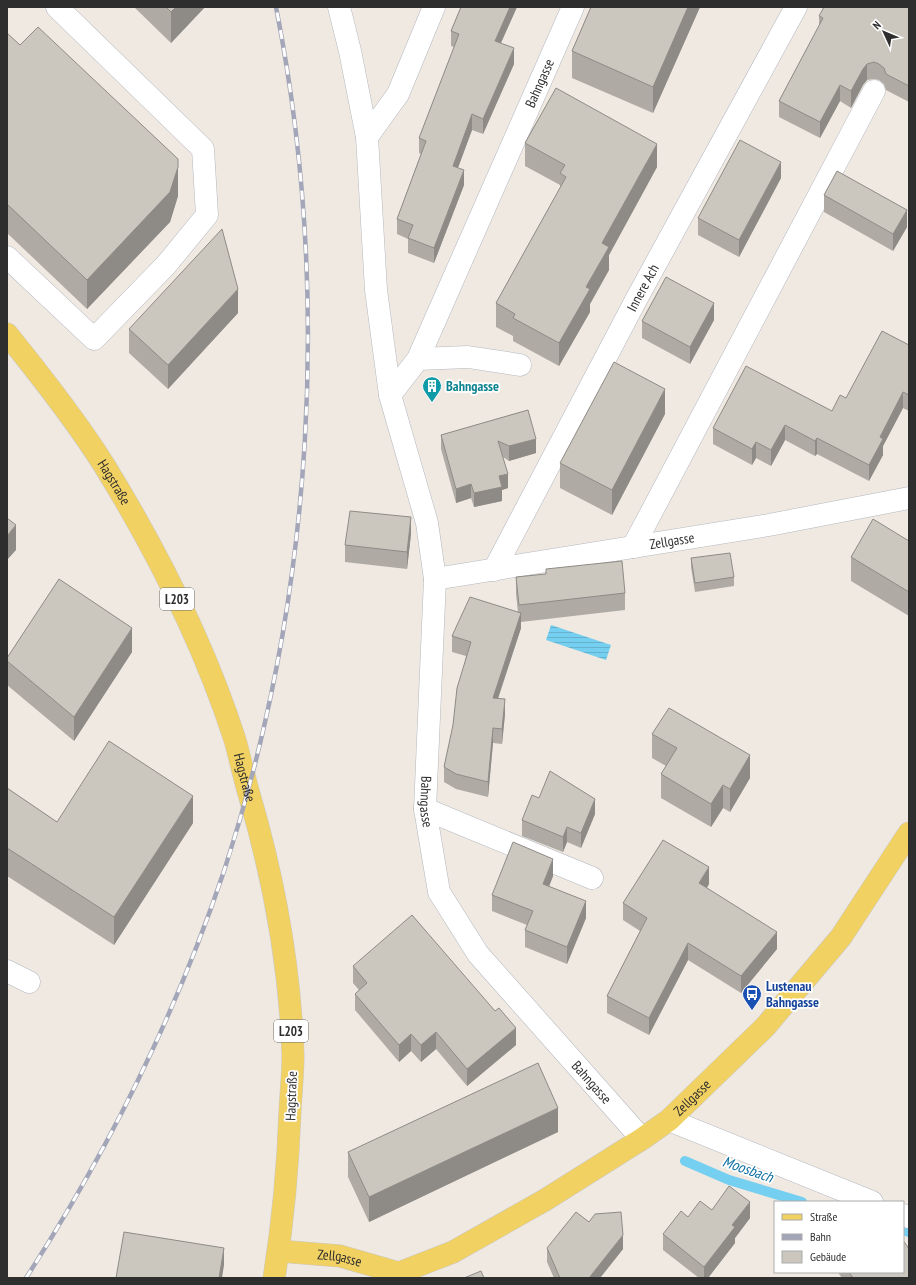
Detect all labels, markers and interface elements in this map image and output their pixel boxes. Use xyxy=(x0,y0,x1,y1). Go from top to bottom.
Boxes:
north arrow xyxy=(864,12,904,52)
text: N xyxy=(870,18,884,32)
street label: Bahngasse xyxy=(521,56,558,110)
street label: Innere Ach xyxy=(623,261,663,315)
building icon: Bahngasse xyxy=(421,375,443,403)
place label: Bahngasse xyxy=(446,377,499,395)
street label: Hagstraße xyxy=(94,456,135,508)
street label: Zellgasse xyxy=(648,528,696,553)
road number: L203 xyxy=(160,588,194,610)
street label: Hagstraße xyxy=(230,751,260,804)
street label: Bahngasse xyxy=(416,776,437,829)
place label: Lustenau Bahngasse xyxy=(766,977,819,1011)
bus stop icon: Lustenau Bahngasse xyxy=(741,983,763,1011)
road number: L203 xyxy=(274,1020,308,1042)
street label: Bahngasse xyxy=(568,1057,616,1108)
street label: Hagstraße xyxy=(281,1071,301,1121)
street label: Zellgasse xyxy=(670,1075,715,1120)
water label: Moosbach xyxy=(720,1152,777,1187)
legend xyxy=(774,1201,904,1273)
text: Straße xyxy=(810,1209,837,1224)
text: Bahn xyxy=(810,1229,831,1244)
street label: Zellgasse xyxy=(317,1245,364,1271)
text: Gebäude xyxy=(810,1249,846,1264)

